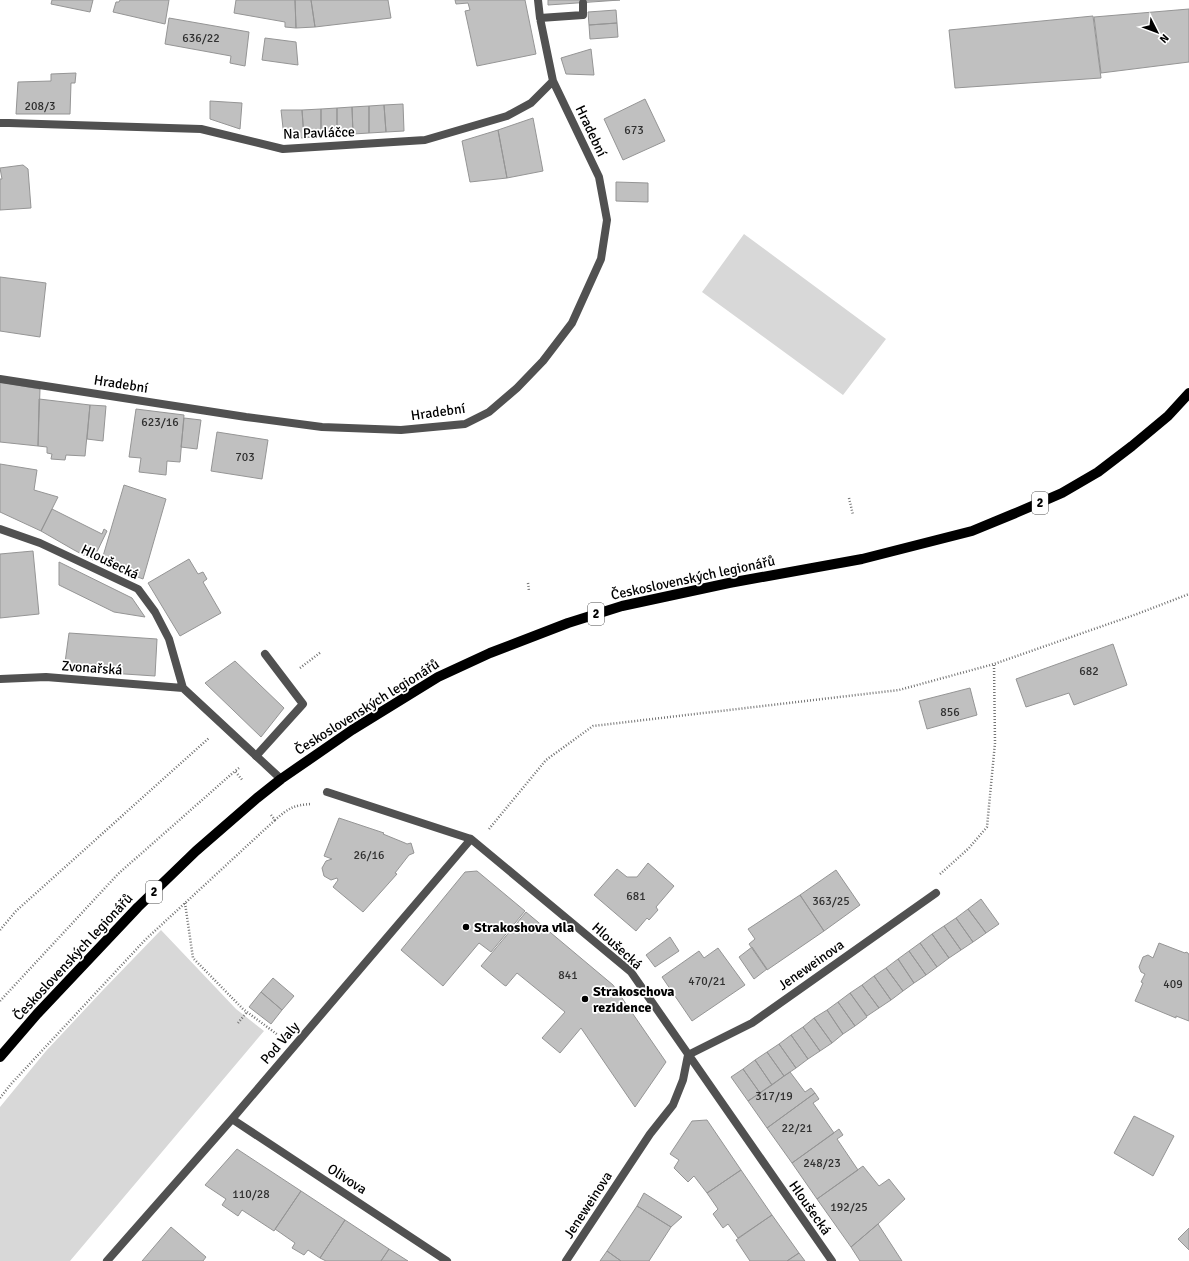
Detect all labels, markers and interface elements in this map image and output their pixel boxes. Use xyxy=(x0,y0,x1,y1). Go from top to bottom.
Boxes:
north arrow xyxy=(1137,12,1177,52)
house number: 636/22 xyxy=(182,31,220,46)
text: N xyxy=(1157,31,1171,46)
house number: 208/3 xyxy=(25,99,55,114)
street label: Hradební xyxy=(572,103,610,160)
street label: Na Pavláčce xyxy=(283,123,355,143)
house number: 673 xyxy=(624,123,644,138)
street label: Hradební xyxy=(93,371,150,397)
street label: Hradební xyxy=(410,400,467,424)
house number: 623/16 xyxy=(141,415,179,430)
house number: 703 xyxy=(235,450,255,465)
road number: 2 xyxy=(1032,492,1048,514)
street label: Hloušecká xyxy=(78,541,142,583)
street label: Československých legionářů xyxy=(609,552,777,604)
road number: 2 xyxy=(588,603,604,625)
street label: Československých legionářů xyxy=(292,655,442,759)
street label: Zvonařská xyxy=(61,657,123,679)
house number: 682 xyxy=(1079,664,1099,679)
house number: 856 xyxy=(940,705,960,720)
house number: 26/16 xyxy=(354,848,384,863)
road number: 2 xyxy=(146,881,162,903)
house number: 681 xyxy=(626,889,646,904)
street label: Československých legionářů xyxy=(10,890,136,1024)
house number: 363/25 xyxy=(812,894,850,909)
place label: Strakoshova vila xyxy=(474,919,574,936)
street label: Hloušecká xyxy=(588,919,646,973)
marker: Strakoshova vila xyxy=(461,922,471,932)
street label: Jeneweinova xyxy=(775,936,847,994)
house number: 841 xyxy=(558,968,578,983)
house number: 470/21 xyxy=(688,974,726,989)
house number: 409 xyxy=(1163,977,1183,992)
place label: Strakoschova rezidence xyxy=(593,983,675,1016)
marker: Strakoschova rezidence xyxy=(580,994,590,1004)
street label: Pod Valy xyxy=(257,1018,303,1068)
house number: 317/19 xyxy=(755,1089,793,1104)
house number: 22/21 xyxy=(782,1121,812,1136)
house number: 248/23 xyxy=(803,1156,841,1171)
street label: Olivova xyxy=(324,1160,370,1198)
street label: Jeneweinova xyxy=(560,1168,616,1242)
street label: Hloušecká xyxy=(785,1178,835,1238)
house number: 110/28 xyxy=(232,1187,270,1202)
house number: 192/25 xyxy=(830,1200,868,1215)

